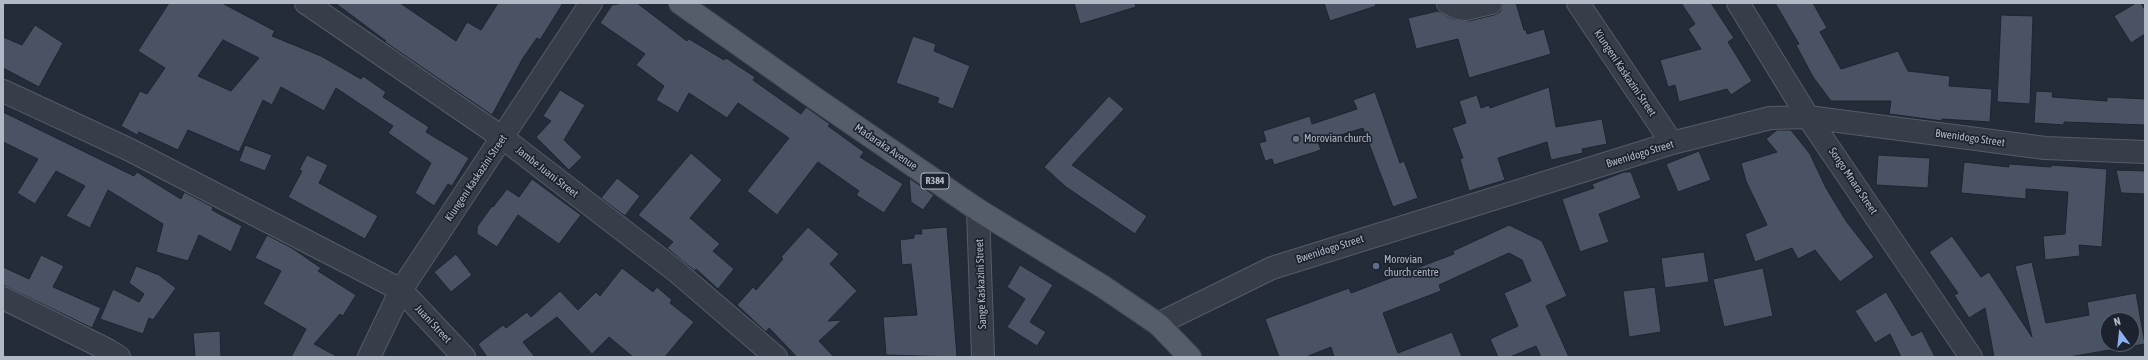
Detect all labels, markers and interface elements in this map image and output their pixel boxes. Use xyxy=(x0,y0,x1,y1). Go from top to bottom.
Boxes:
street label: Kiungeni Kaskazini Street xyxy=(1591,27,1659,119)
street label: Madaraka Avenue xyxy=(852,121,920,173)
street label: Bwenidogo Street xyxy=(1934,127,2006,149)
street label: Kiungeni Kaskazini Street xyxy=(442,132,510,224)
place label: Morovian church xyxy=(1304,132,1371,146)
marker: Morovian church xyxy=(1291,134,1301,144)
street label: Bwenidogo Street xyxy=(1604,137,1676,171)
street label: Jambe Juani Street xyxy=(513,143,581,201)
street label: Songo Mnara Street xyxy=(1826,145,1880,217)
road number: R384 xyxy=(921,173,949,189)
street label: Bwenidogo Street xyxy=(1295,232,1365,266)
street label: Sange Kaskazini Street xyxy=(973,239,989,329)
place label: Morovian church centre xyxy=(1384,253,1439,279)
marker: Morovian church centre xyxy=(1371,261,1381,271)
street label: Juani Street xyxy=(412,302,454,346)
north arrow xyxy=(2100,312,2140,352)
text: N xyxy=(2112,315,2122,328)

